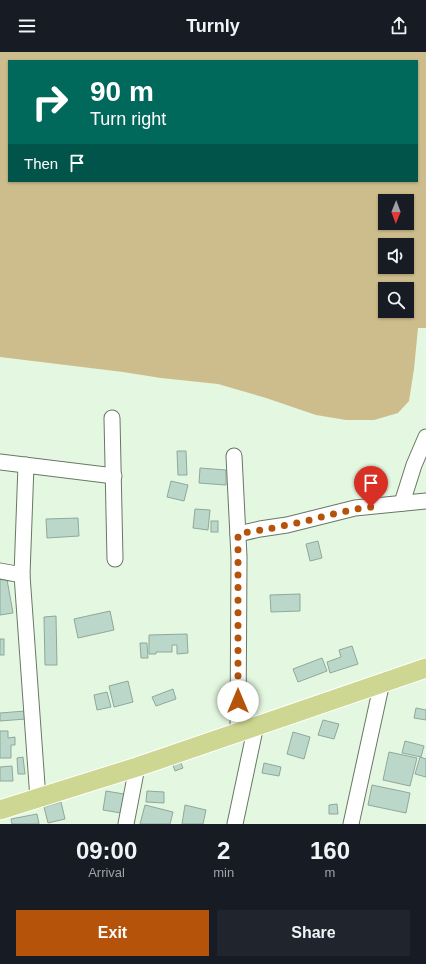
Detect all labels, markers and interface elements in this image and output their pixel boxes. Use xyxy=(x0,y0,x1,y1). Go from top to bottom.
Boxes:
icon: menu xyxy=(16,15,38,37)
icon: share xyxy=(388,15,410,37)
text: Turnly xyxy=(186,16,240,36)
icon: right xyxy=(24,76,76,128)
text: 90 m xyxy=(90,76,154,107)
text: Turn right xyxy=(90,109,166,129)
icon: arrive xyxy=(66,152,88,174)
text: Then xyxy=(24,155,58,172)
north arrow xyxy=(378,194,414,230)
map controls xyxy=(378,194,414,318)
button: sound xyxy=(378,238,414,274)
button: search xyxy=(378,282,414,318)
pin xyxy=(354,466,388,507)
icon: arrive xyxy=(360,472,382,494)
position arrow xyxy=(217,680,259,722)
text: 09:00 xyxy=(76,837,137,864)
text: 2 xyxy=(217,837,230,864)
text: 160 xyxy=(310,837,350,864)
text: Arrival xyxy=(88,865,125,880)
text: min xyxy=(213,865,234,880)
text: m xyxy=(325,865,335,880)
button: Exit xyxy=(16,910,209,956)
button: Share xyxy=(217,910,410,956)

